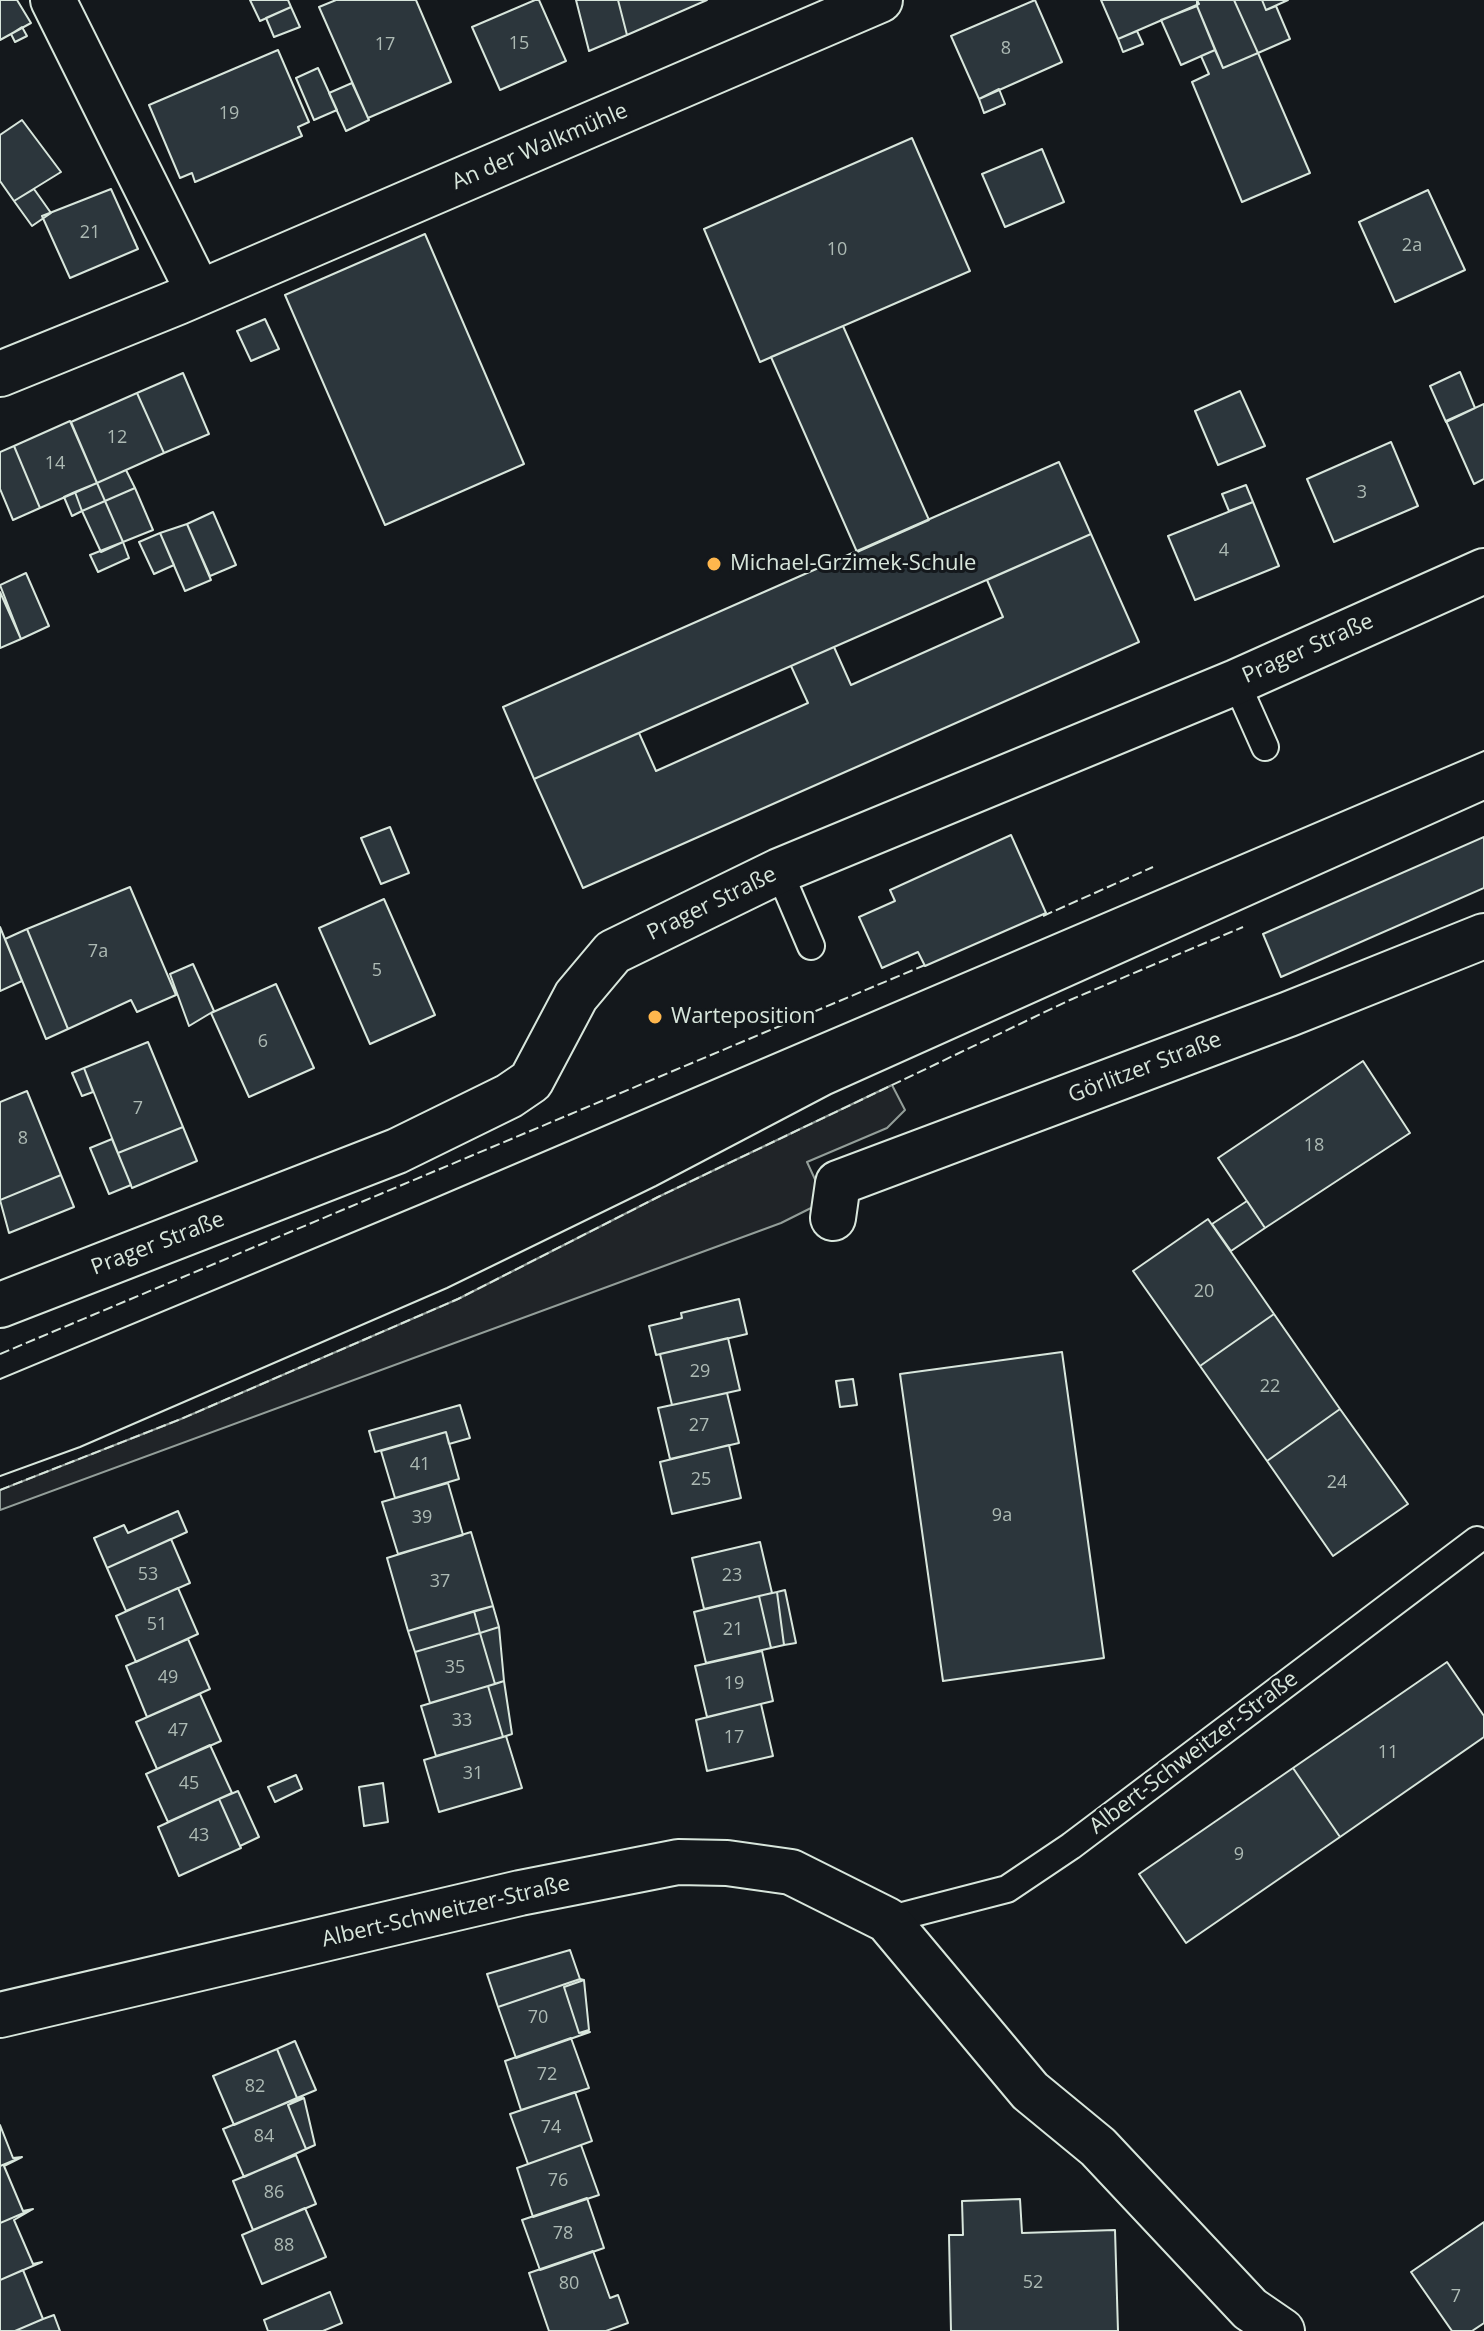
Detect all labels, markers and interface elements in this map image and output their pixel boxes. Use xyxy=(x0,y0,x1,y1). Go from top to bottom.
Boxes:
house number: 15 xyxy=(509,33,529,55)
house number: 17 xyxy=(375,34,395,56)
house number: 8 xyxy=(1001,38,1011,60)
street label: An der Walkmühle xyxy=(448,98,632,196)
house number: 19 xyxy=(219,103,239,125)
house number: 21 xyxy=(80,222,100,244)
house number: 2a xyxy=(1402,235,1422,257)
house number: 10 xyxy=(827,239,847,261)
house number: 12 xyxy=(107,427,127,449)
house number: 14 xyxy=(45,453,65,475)
house number: 3 xyxy=(1357,482,1367,504)
house number: 4 xyxy=(1219,540,1229,562)
place label: Michael-Grzimek-Schule xyxy=(730,551,976,577)
marker: Michael-Grzimek-Schule xyxy=(705,555,723,573)
street label: Prager Straße xyxy=(1238,608,1378,690)
street label: Prager Straße xyxy=(643,861,781,947)
house number: 7a xyxy=(88,941,108,963)
house number: 5 xyxy=(372,960,382,982)
place label: Warteposition xyxy=(671,1004,816,1030)
marker: Warteposition xyxy=(646,1008,664,1026)
street label: Görlitzer Straße xyxy=(1065,1027,1225,1109)
house number: 6 xyxy=(258,1031,268,1053)
house number: 7 xyxy=(133,1098,143,1120)
house number: 8 xyxy=(18,1128,28,1150)
house number: 18 xyxy=(1304,1135,1324,1157)
street label: Prager Straße xyxy=(88,1206,228,1282)
house number: 20 xyxy=(1194,1281,1214,1303)
house number: 29 xyxy=(690,1361,710,1383)
house number: 22 xyxy=(1260,1376,1280,1398)
house number: 27 xyxy=(689,1415,709,1437)
house number: 41 xyxy=(410,1454,430,1476)
house number: 25 xyxy=(691,1469,711,1491)
house number: 24 xyxy=(1327,1472,1347,1494)
house number: 9a xyxy=(992,1505,1012,1527)
house number: 39 xyxy=(412,1507,432,1529)
house number: 53 xyxy=(138,1564,158,1586)
house number: 23 xyxy=(722,1565,742,1587)
house number: 37 xyxy=(430,1571,450,1593)
house number: 51 xyxy=(147,1614,167,1636)
house number: 21 xyxy=(723,1619,743,1641)
house number: 35 xyxy=(445,1657,465,1679)
street label: Albert-Schweitzer-Straße xyxy=(1085,1666,1303,1840)
house number: 49 xyxy=(158,1667,178,1689)
house number: 19 xyxy=(724,1673,744,1695)
house number: 33 xyxy=(452,1710,472,1732)
house number: 47 xyxy=(168,1720,188,1742)
house number: 17 xyxy=(724,1727,744,1749)
house number: 11 xyxy=(1378,1742,1398,1764)
house number: 31 xyxy=(463,1763,483,1785)
house number: 45 xyxy=(179,1773,199,1795)
house number: 43 xyxy=(189,1825,209,1847)
house number: 9 xyxy=(1234,1844,1244,1866)
street label: Albert-Schweitzer-Straße xyxy=(319,1871,573,1953)
house number: 70 xyxy=(528,2007,548,2029)
house number: 72 xyxy=(537,2064,557,2086)
house number: 82 xyxy=(245,2076,265,2098)
house number: 74 xyxy=(541,2117,561,2139)
house number: 84 xyxy=(254,2126,274,2148)
house number: 76 xyxy=(548,2170,568,2192)
house number: 86 xyxy=(264,2182,284,2204)
house number: 78 xyxy=(553,2223,573,2245)
house number: 88 xyxy=(274,2235,294,2257)
house number: 52 xyxy=(1023,2272,1043,2294)
house number: 80 xyxy=(559,2273,579,2295)
house number: 7 xyxy=(1451,2286,1461,2308)

